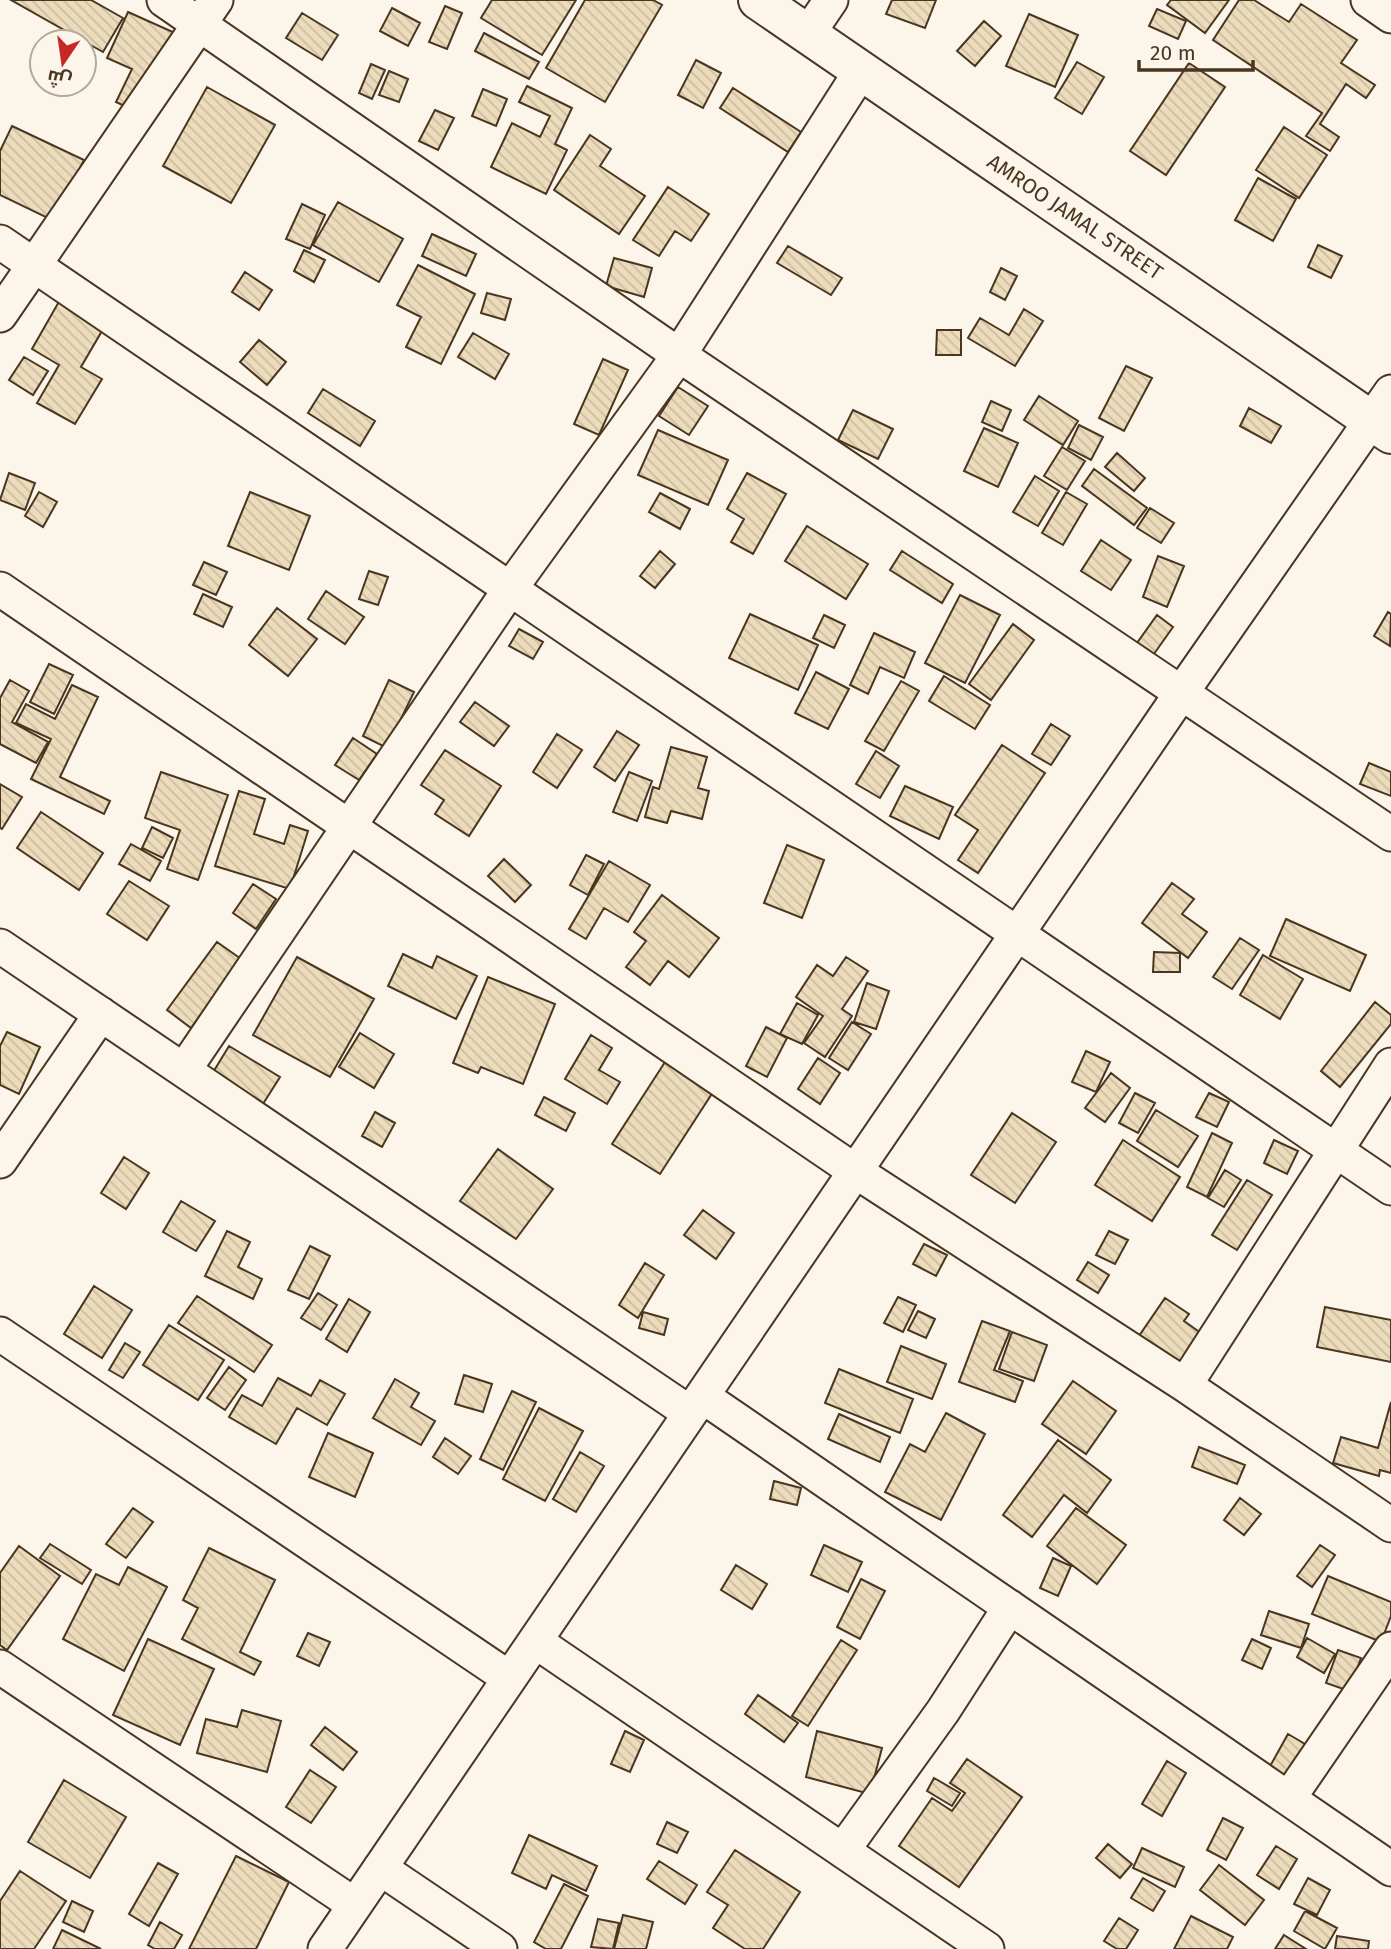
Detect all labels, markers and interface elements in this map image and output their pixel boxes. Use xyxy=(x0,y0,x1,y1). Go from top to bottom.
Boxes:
north arrow xyxy=(28,28,98,98)
scale bar xyxy=(1139,28,1253,72)
text: 20 m xyxy=(1150,40,1196,66)
text: ش xyxy=(45,65,74,93)
street label: AMROO JAMAL STREET xyxy=(982,149,1168,286)

